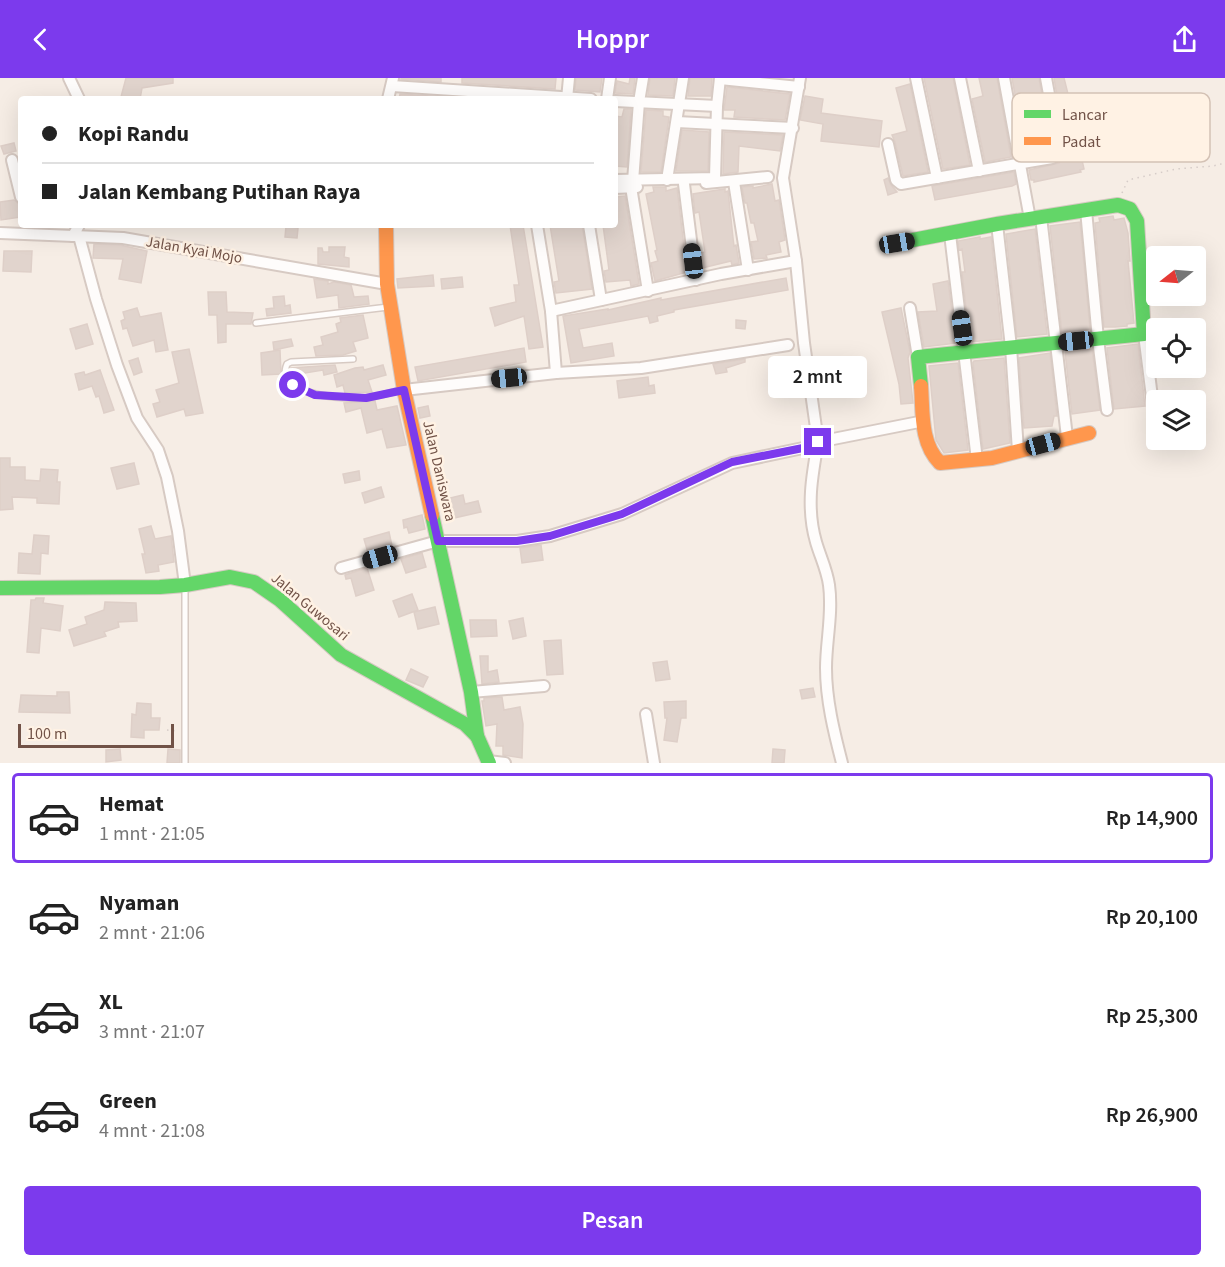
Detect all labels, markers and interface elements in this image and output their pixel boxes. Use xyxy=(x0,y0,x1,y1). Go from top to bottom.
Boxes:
text: Hoppr xyxy=(576,20,649,59)
icon: back xyxy=(24,23,57,56)
icon: share xyxy=(1168,23,1201,56)
legend xyxy=(1012,93,1210,162)
text: Lancar xyxy=(1062,104,1108,126)
text: Kopi Randu xyxy=(78,118,189,150)
text: Padat xyxy=(1062,131,1101,153)
text: Jalan Kembang Putihan Raya xyxy=(78,176,361,208)
street label: Jalan Kyai Mojo xyxy=(144,231,244,269)
car xyxy=(878,231,916,255)
car xyxy=(682,242,704,280)
north arrow xyxy=(1146,246,1206,306)
map controls xyxy=(1146,246,1206,450)
car xyxy=(951,309,973,347)
button: locate xyxy=(1146,318,1206,378)
car xyxy=(1057,330,1095,352)
callout: 2 mnt xyxy=(768,355,868,397)
text: 2 mnt xyxy=(793,363,842,391)
car xyxy=(490,367,528,389)
route start xyxy=(279,371,306,398)
button: layers xyxy=(1146,390,1206,450)
street label: Jalan Daniswara xyxy=(417,419,461,523)
route end xyxy=(804,428,831,455)
car xyxy=(1023,431,1063,457)
car xyxy=(360,543,400,571)
street label: Jalan Guwosari xyxy=(266,568,354,646)
scale bar xyxy=(18,721,174,748)
text: 100 m xyxy=(27,723,67,745)
text: Hemat xyxy=(99,788,164,820)
icon: car xyxy=(27,791,81,845)
text: Rp 14,900 xyxy=(1106,802,1198,834)
text: 1 mnt · 21:05 xyxy=(99,820,205,848)
text: Nyaman xyxy=(99,887,179,919)
icon: car xyxy=(27,890,81,944)
text: Rp 20,100 xyxy=(1106,901,1198,933)
text: 2 mnt · 21:06 xyxy=(99,919,205,947)
text: XL xyxy=(99,986,123,1018)
icon: car xyxy=(27,989,81,1043)
text: Rp 25,300 xyxy=(1106,1000,1198,1032)
text: 3 mnt · 21:07 xyxy=(99,1018,205,1046)
text: Green xyxy=(99,1085,157,1117)
icon: car xyxy=(27,1088,81,1142)
text: Rp 26,900 xyxy=(1106,1099,1198,1131)
text: 4 mnt · 21:08 xyxy=(99,1117,205,1145)
button: Pesan xyxy=(24,1186,1201,1255)

